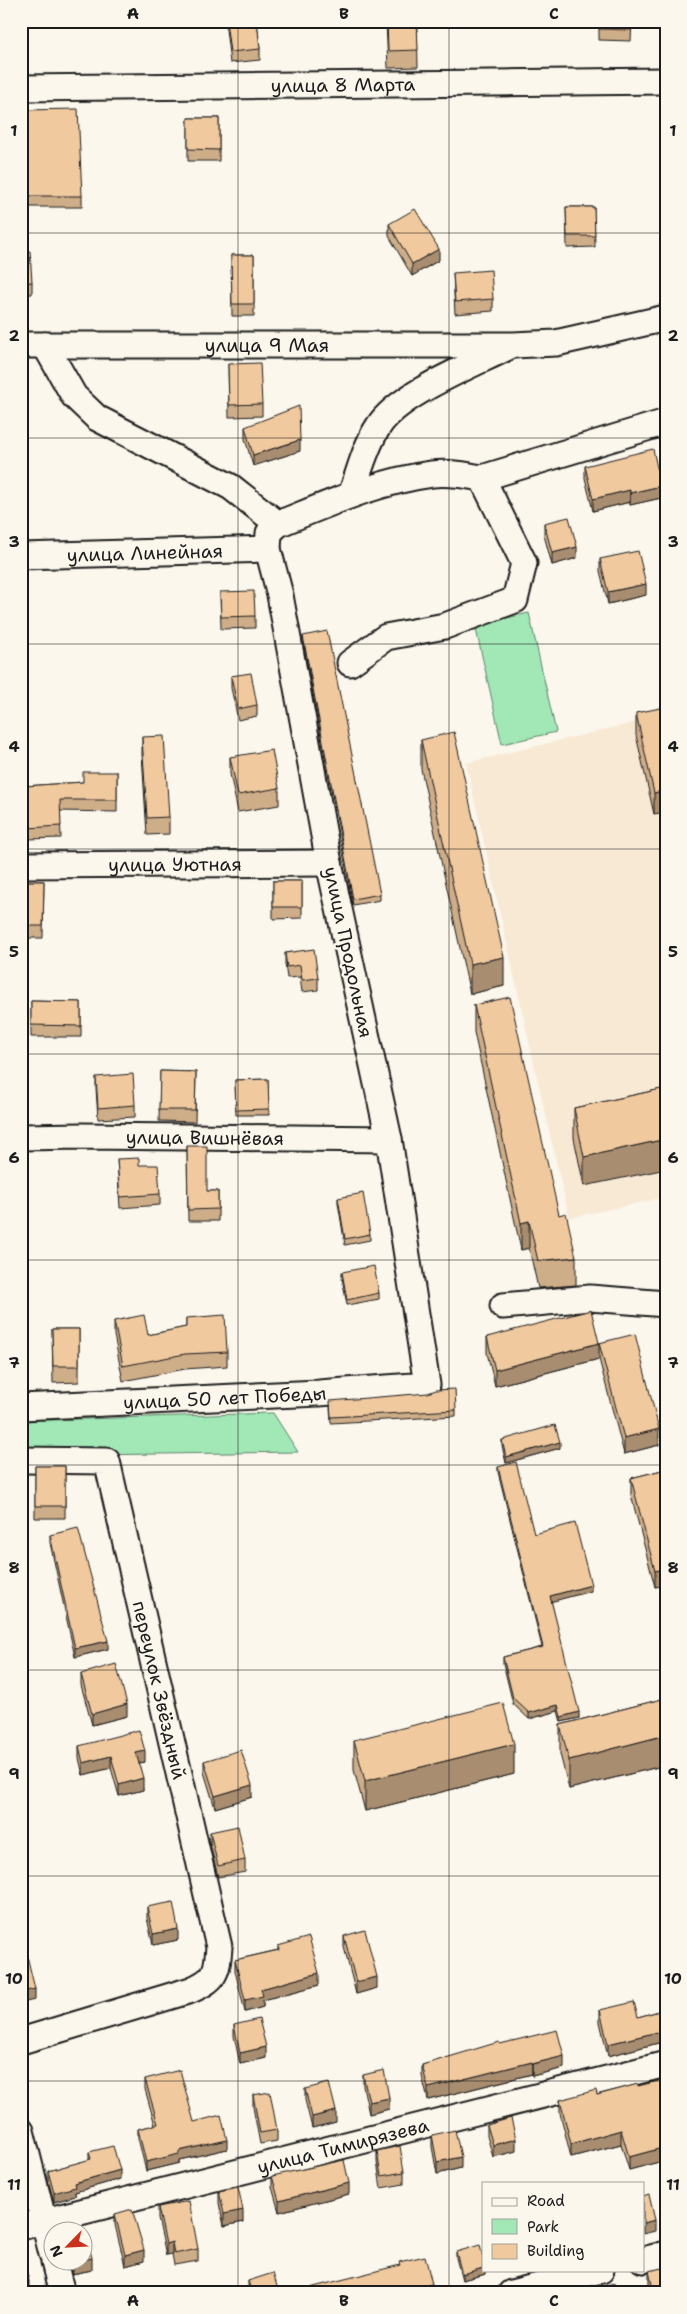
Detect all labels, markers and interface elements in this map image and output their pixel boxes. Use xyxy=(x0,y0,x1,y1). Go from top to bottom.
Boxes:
text: A xyxy=(127,3,139,24)
text: B xyxy=(339,3,349,24)
text: C xyxy=(549,3,559,24)
street label: улица 8 Марта xyxy=(270,72,416,98)
text: 1 xyxy=(10,120,18,141)
text: 1 xyxy=(669,120,677,141)
text: 2 xyxy=(8,325,20,346)
text: 2 xyxy=(667,325,679,346)
street label: улица 9 Мая xyxy=(205,333,329,358)
text: 3 xyxy=(8,531,20,552)
text: 3 xyxy=(667,531,679,552)
street label: улица Линейная xyxy=(67,538,223,568)
text: 4 xyxy=(8,736,20,757)
text: 4 xyxy=(667,736,679,757)
street label: улица Уютная xyxy=(108,852,242,877)
street label: улица Продольная xyxy=(318,864,379,1040)
text: 5 xyxy=(9,941,19,962)
text: 5 xyxy=(668,941,678,962)
street label: улица Вишнёвая xyxy=(126,1124,284,1151)
text: 6 xyxy=(8,1147,20,1168)
text: 6 xyxy=(667,1147,679,1168)
text: 7 xyxy=(8,1352,20,1373)
text: 7 xyxy=(667,1352,679,1373)
street label: улица 50 лет Победы xyxy=(123,1380,327,1415)
text: 8 xyxy=(8,1557,20,1578)
text: 8 xyxy=(667,1557,679,1578)
street label: переулок Звёздный xyxy=(127,1598,192,1782)
text: 9 xyxy=(8,1763,20,1784)
text: 9 xyxy=(667,1763,679,1784)
text: 10 xyxy=(5,1968,23,1989)
text: 10 xyxy=(664,1968,682,1989)
street label: улица Тимирязева xyxy=(254,2112,432,2180)
text: 11 xyxy=(7,2174,21,2195)
text: 11 xyxy=(666,2174,680,2195)
legend xyxy=(482,2182,644,2272)
text: Road xyxy=(527,2191,565,2211)
text: Park xyxy=(527,2217,559,2237)
north arrow xyxy=(42,2222,92,2272)
text: Building xyxy=(527,2241,584,2261)
text: N xyxy=(46,2243,67,2260)
text: A xyxy=(127,2290,139,2311)
text: B xyxy=(339,2290,349,2311)
text: C xyxy=(549,2290,559,2311)

